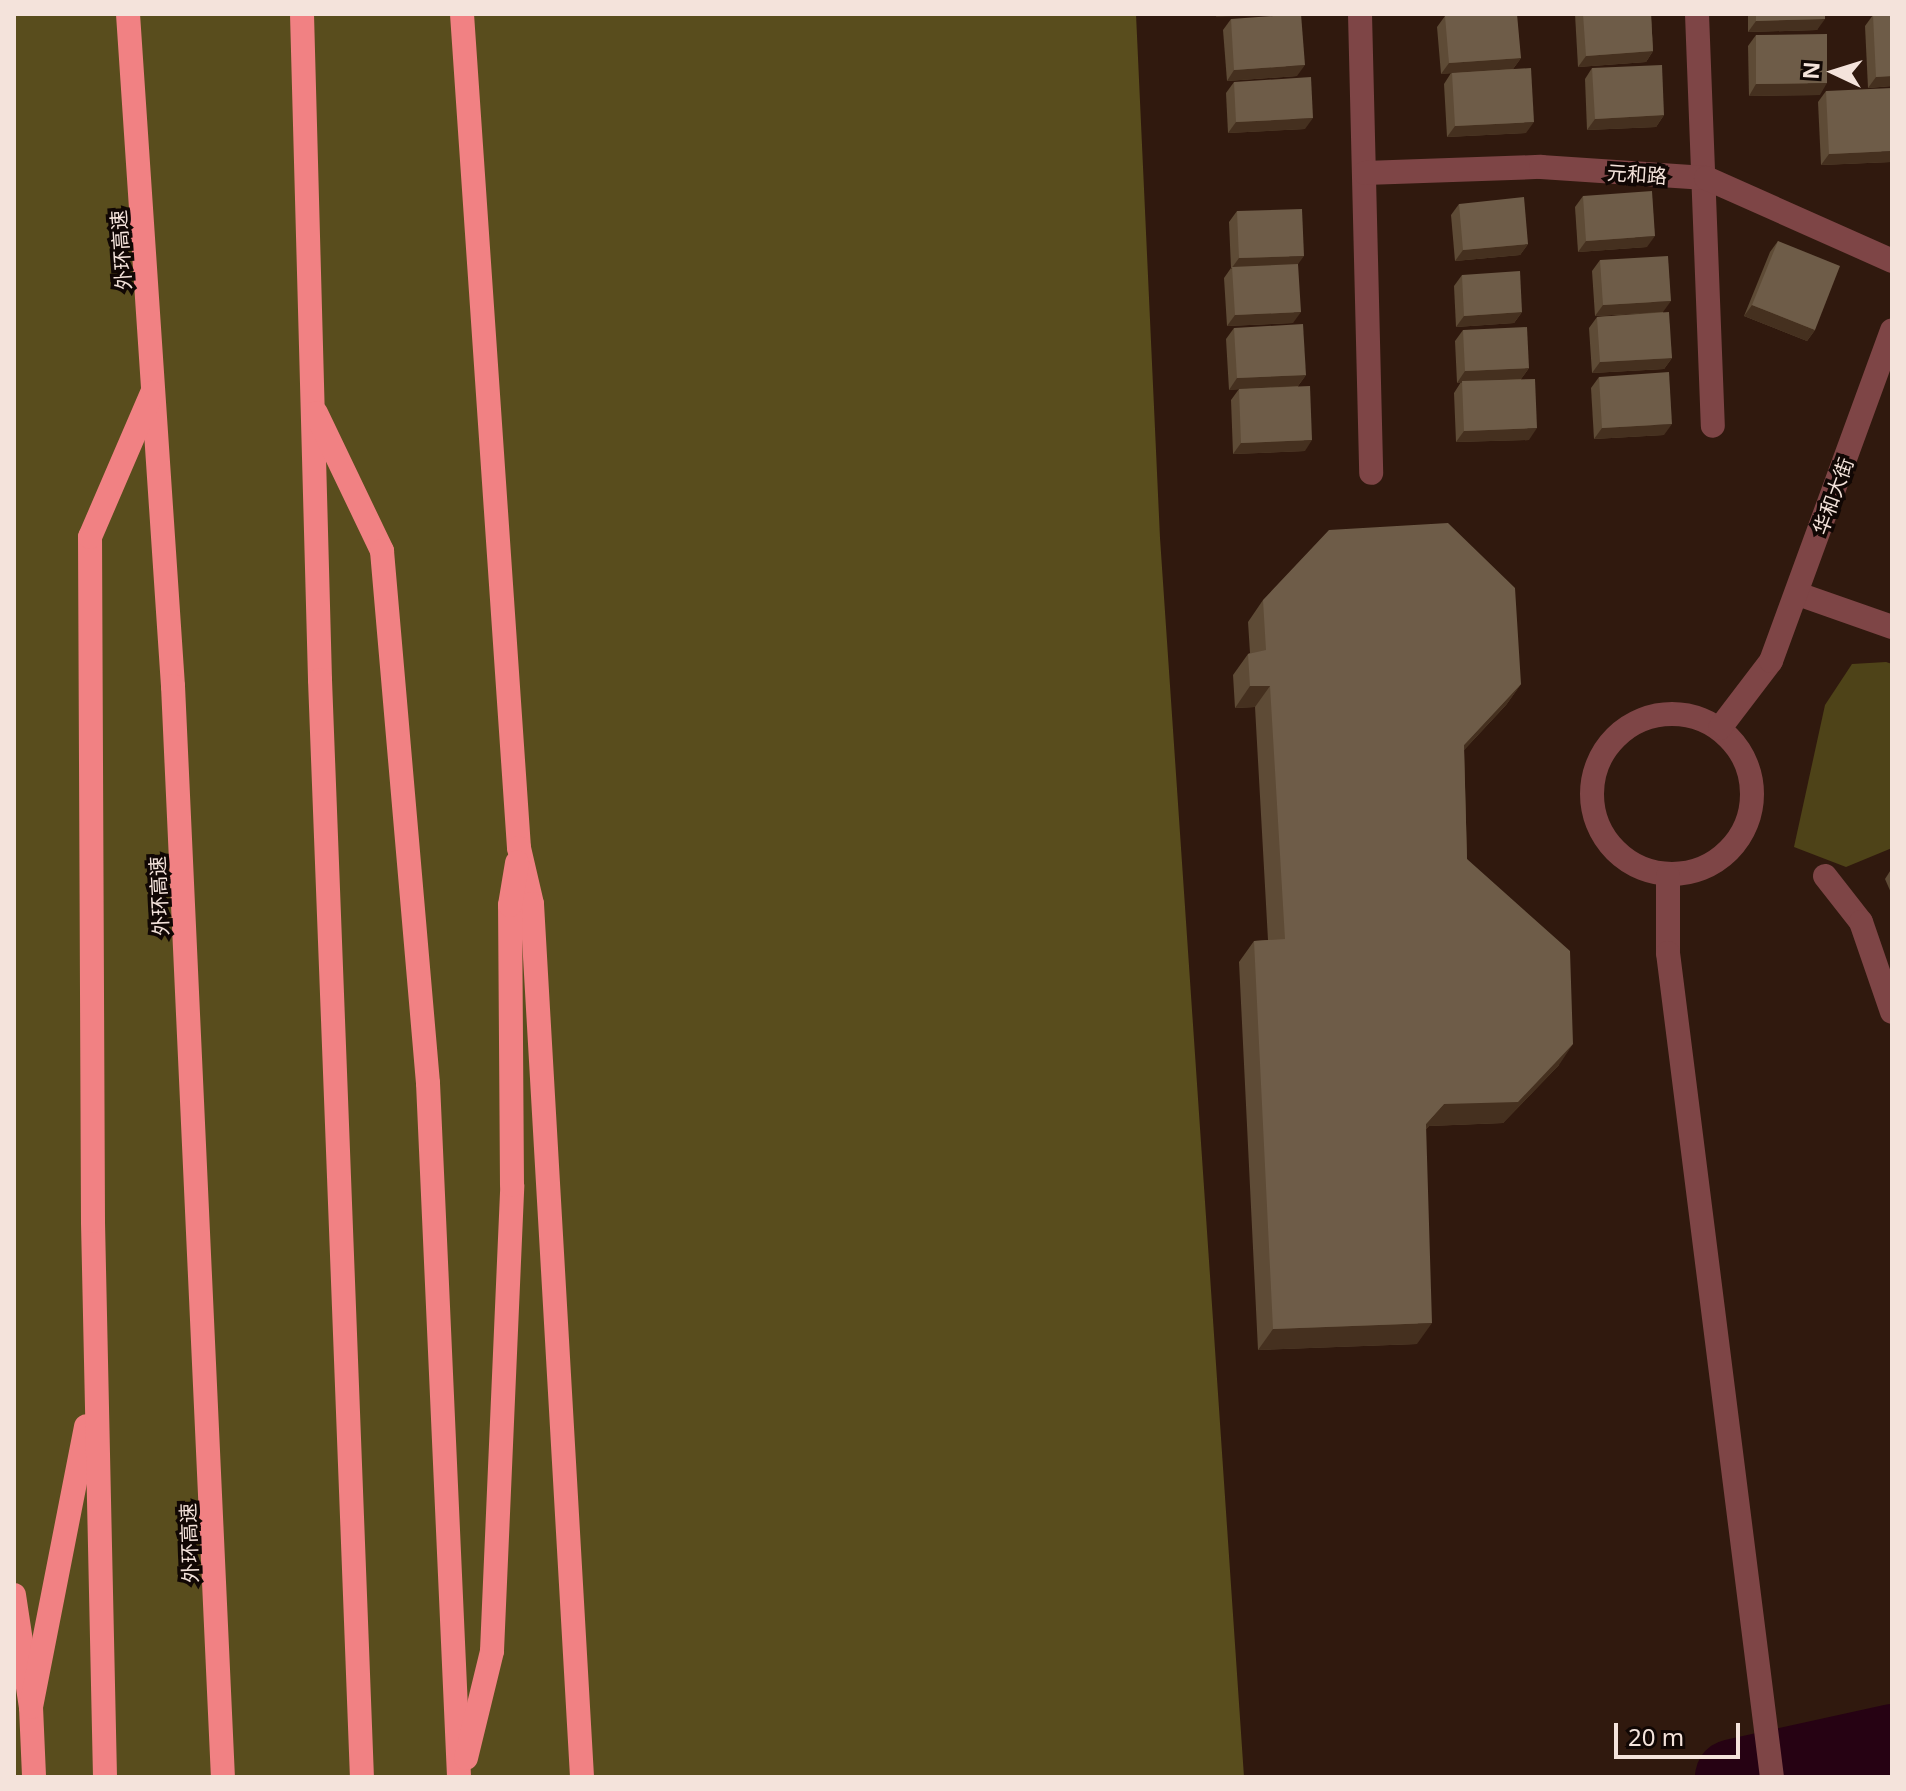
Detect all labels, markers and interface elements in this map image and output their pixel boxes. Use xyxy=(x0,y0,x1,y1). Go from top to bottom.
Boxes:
north arrow xyxy=(1794,32,1874,112)
text: N xyxy=(1794,60,1826,80)
street label: 元和路 xyxy=(1606,160,1668,188)
street label: 外环高速 xyxy=(106,209,136,291)
street label: 华和大街 xyxy=(1808,454,1858,538)
street label: 外环高速 xyxy=(145,855,173,937)
street label: 外环高速 xyxy=(176,1503,202,1583)
scale bar xyxy=(1618,1707,1744,1757)
text: 20 m xyxy=(1628,1720,1684,1753)

